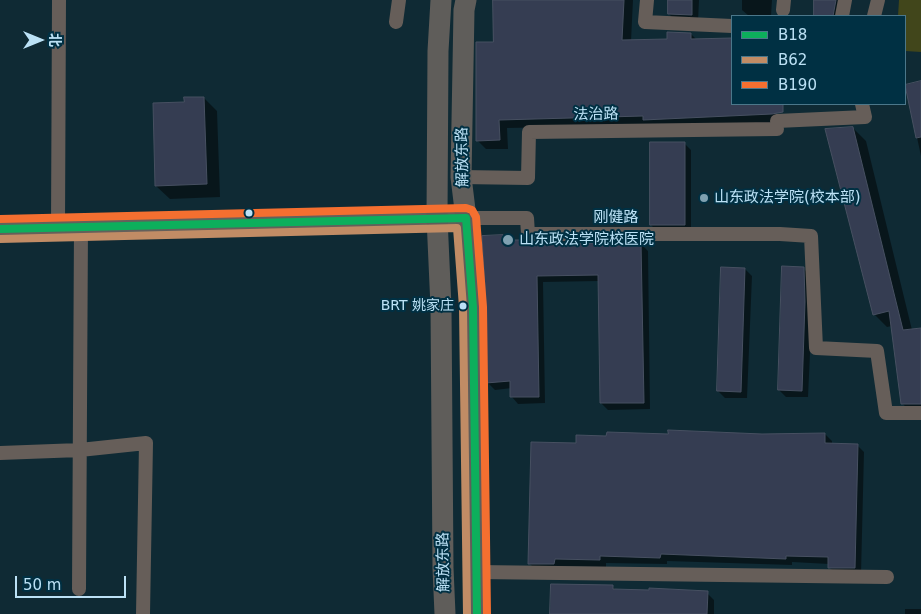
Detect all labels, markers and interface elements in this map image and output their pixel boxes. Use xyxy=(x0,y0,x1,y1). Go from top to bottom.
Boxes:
north arrow xyxy=(15,15,65,65)
legend xyxy=(731,15,906,105)
text: B18 xyxy=(778,26,807,44)
text: 北 xyxy=(47,33,63,47)
text: B62 xyxy=(778,51,807,69)
text: B190 xyxy=(778,76,817,94)
street label: 法治路 xyxy=(573,106,619,124)
street label: 解放东路 xyxy=(453,127,473,187)
place label: 山东政法学院(校本部) xyxy=(714,189,861,207)
marker: 山东政法学院(校本部) xyxy=(698,192,710,204)
unlabelled marker xyxy=(244,208,254,218)
street label: 刚健路 xyxy=(594,209,638,227)
place label: 山东政法学院校医院 xyxy=(519,231,654,249)
marker: 山东政法学院校医院 xyxy=(501,233,515,247)
place label: BRT 姚家庄 xyxy=(381,298,454,314)
marker: BRT 姚家庄 xyxy=(458,301,468,311)
street label: 解放东路 xyxy=(434,532,454,592)
scale bar xyxy=(18,566,129,598)
text: 50 m xyxy=(23,576,61,594)

